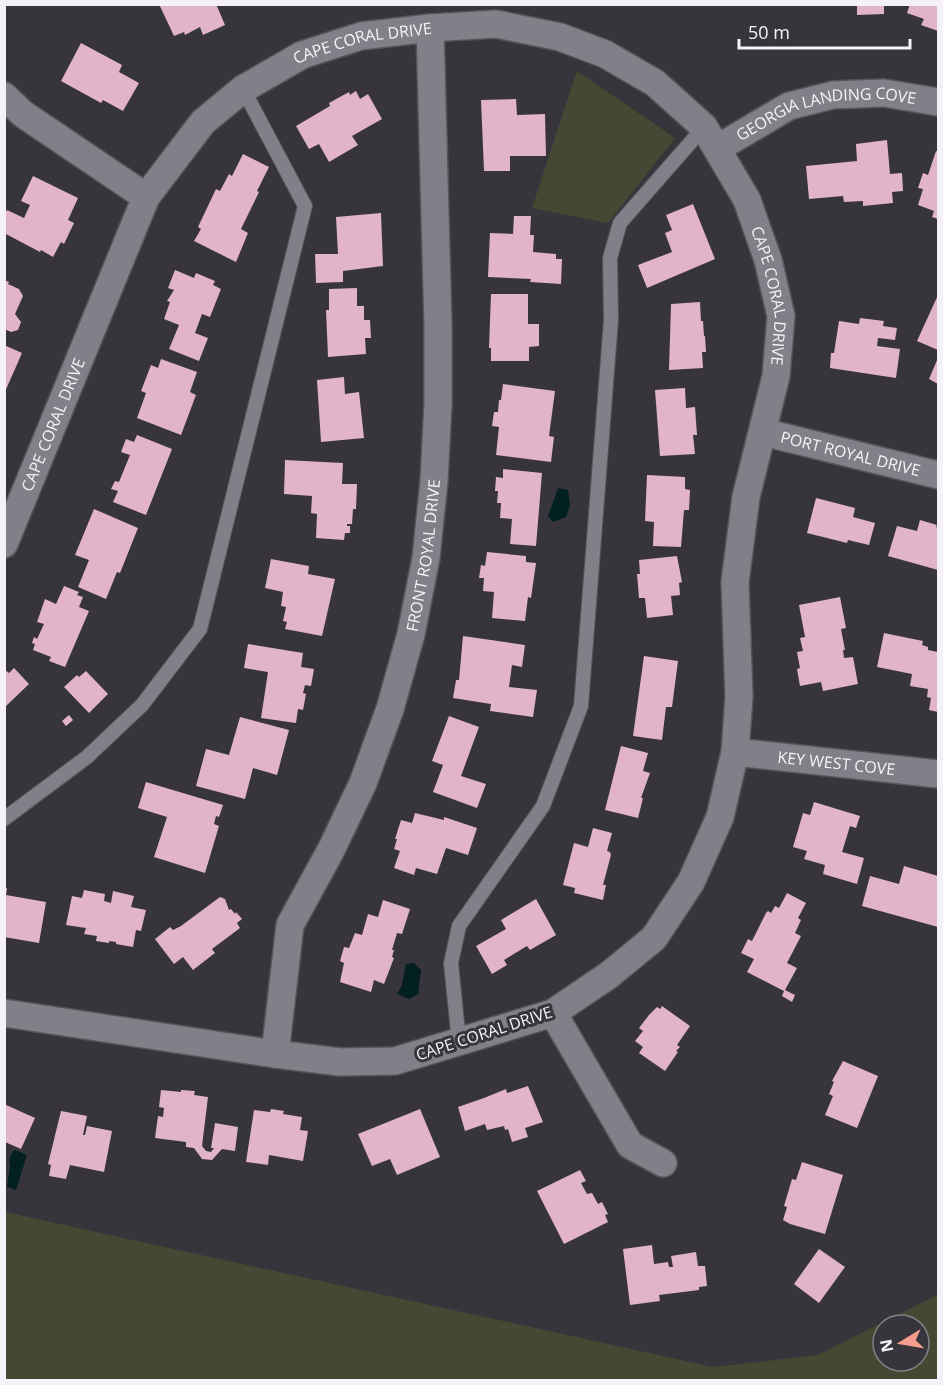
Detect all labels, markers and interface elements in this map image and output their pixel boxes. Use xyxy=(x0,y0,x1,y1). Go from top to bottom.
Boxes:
scale bar xyxy=(739,12,910,50)
street label: CAPE CORAL DRIVE xyxy=(289,17,433,69)
text: 50 m xyxy=(748,20,790,44)
street label: GEORGIA LANDING COVE xyxy=(732,82,918,146)
street label: CAPE CORAL DRIVE xyxy=(746,223,792,366)
street label: CAPE CORAL DRIVE xyxy=(16,355,90,495)
street label: PORT ROYAL DRIVE xyxy=(778,426,923,481)
street label: FRONT ROYAL DRIVE xyxy=(401,478,445,633)
street label: KEY WEST COVE xyxy=(776,746,896,780)
street label: CAPE CORAL DRIVE xyxy=(413,1001,555,1065)
north arrow xyxy=(871,1313,931,1373)
text: N xyxy=(874,1337,898,1354)

